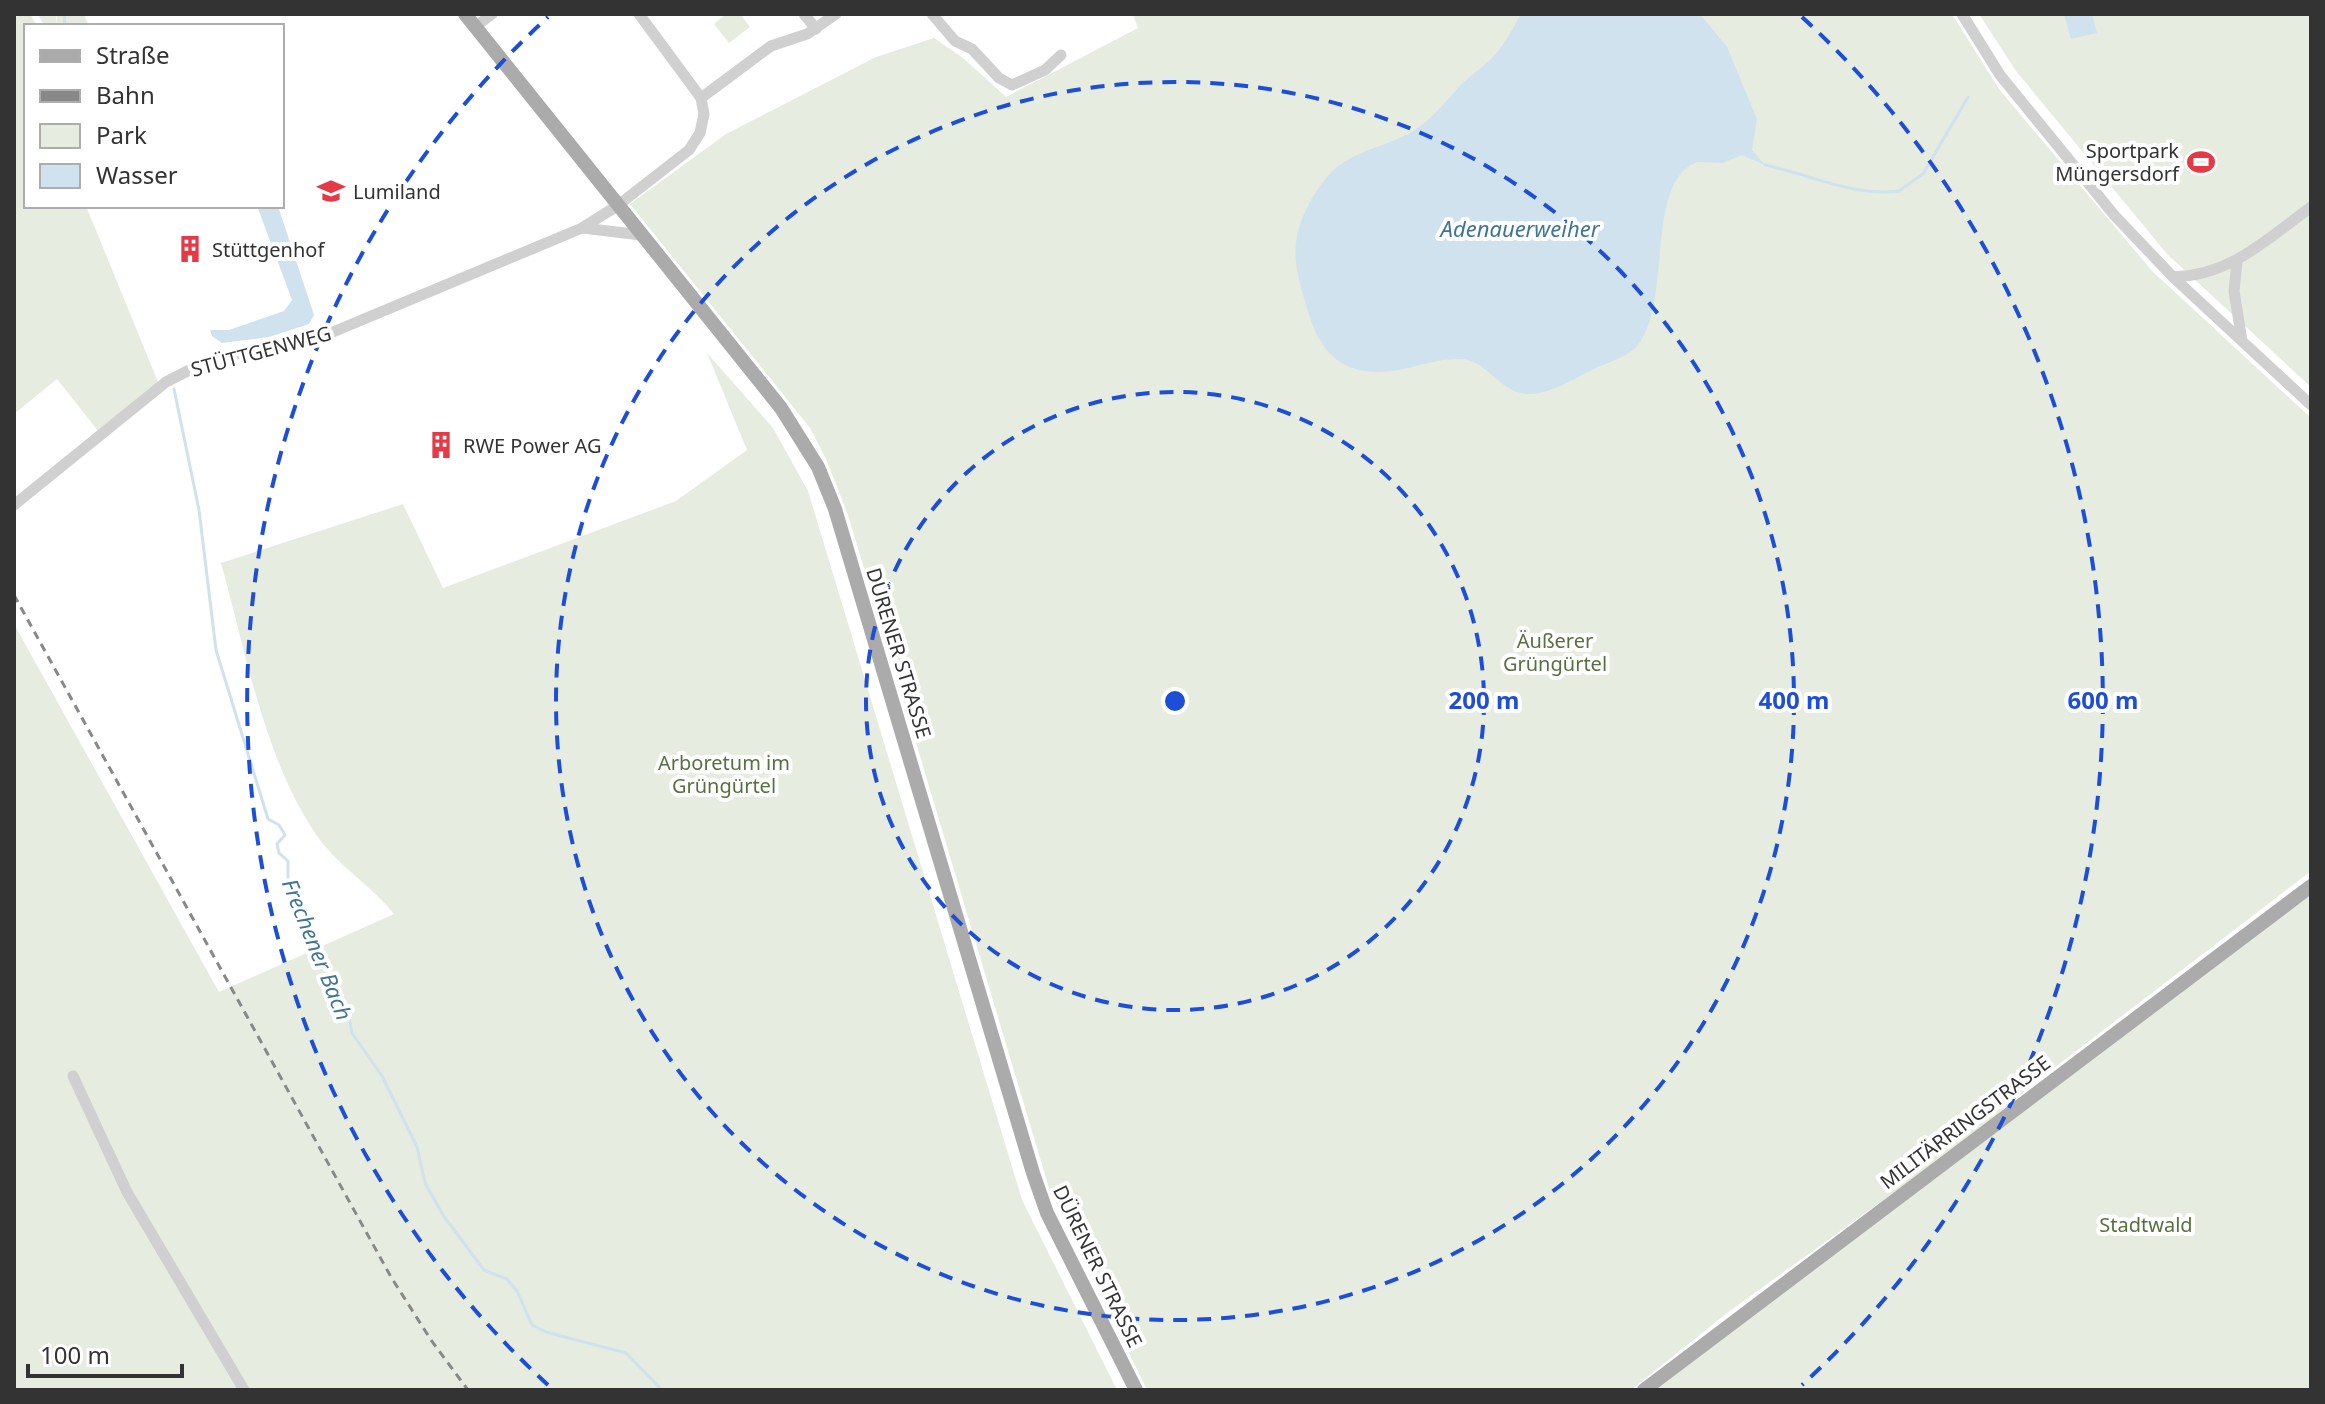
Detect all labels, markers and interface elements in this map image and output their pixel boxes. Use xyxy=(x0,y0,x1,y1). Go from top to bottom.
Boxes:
legend xyxy=(24,24,284,208)
text: Straße xyxy=(96,38,169,71)
text: Bahn xyxy=(96,78,155,111)
text: Park xyxy=(96,118,147,151)
place label: Sportpark Müngersdorf xyxy=(2055,137,2180,187)
sports icon: Sportpark Müngersdorf xyxy=(2186,147,2216,177)
text: Wasser xyxy=(96,158,178,191)
school or university icon: Lumiland xyxy=(316,176,346,206)
place label: Lumiland xyxy=(353,178,441,205)
water label: Adenauerweiher xyxy=(1439,213,1601,243)
building icon: Stüttgenhof xyxy=(175,234,205,264)
place label: Stüttgenhof xyxy=(212,236,325,263)
street label: STÜTTGENWEG xyxy=(188,319,334,383)
building icon: RWE Power AG xyxy=(426,430,456,460)
place label: RWE Power AG xyxy=(463,432,602,459)
street label: DÜRENER STRASSE xyxy=(860,564,938,742)
park label: Äußerer Grüngürtel xyxy=(1503,627,1607,677)
text: 200 m xyxy=(1449,683,1519,716)
text: 400 m xyxy=(1759,683,1829,716)
text: 600 m xyxy=(2068,683,2138,716)
centre of rings xyxy=(1161,687,1189,715)
park label: Arboretum im Grüngürtel xyxy=(658,749,790,799)
water label: Frechener Bach xyxy=(276,874,360,1024)
street label: MILITÄRRINGSTRASSE xyxy=(1874,1049,2056,1195)
street label: DÜRENER STRASSE xyxy=(1047,1180,1149,1352)
park label: Stadtwald xyxy=(2099,1211,2193,1238)
scale bar xyxy=(28,1328,182,1378)
text: 100 m xyxy=(40,1338,110,1371)

